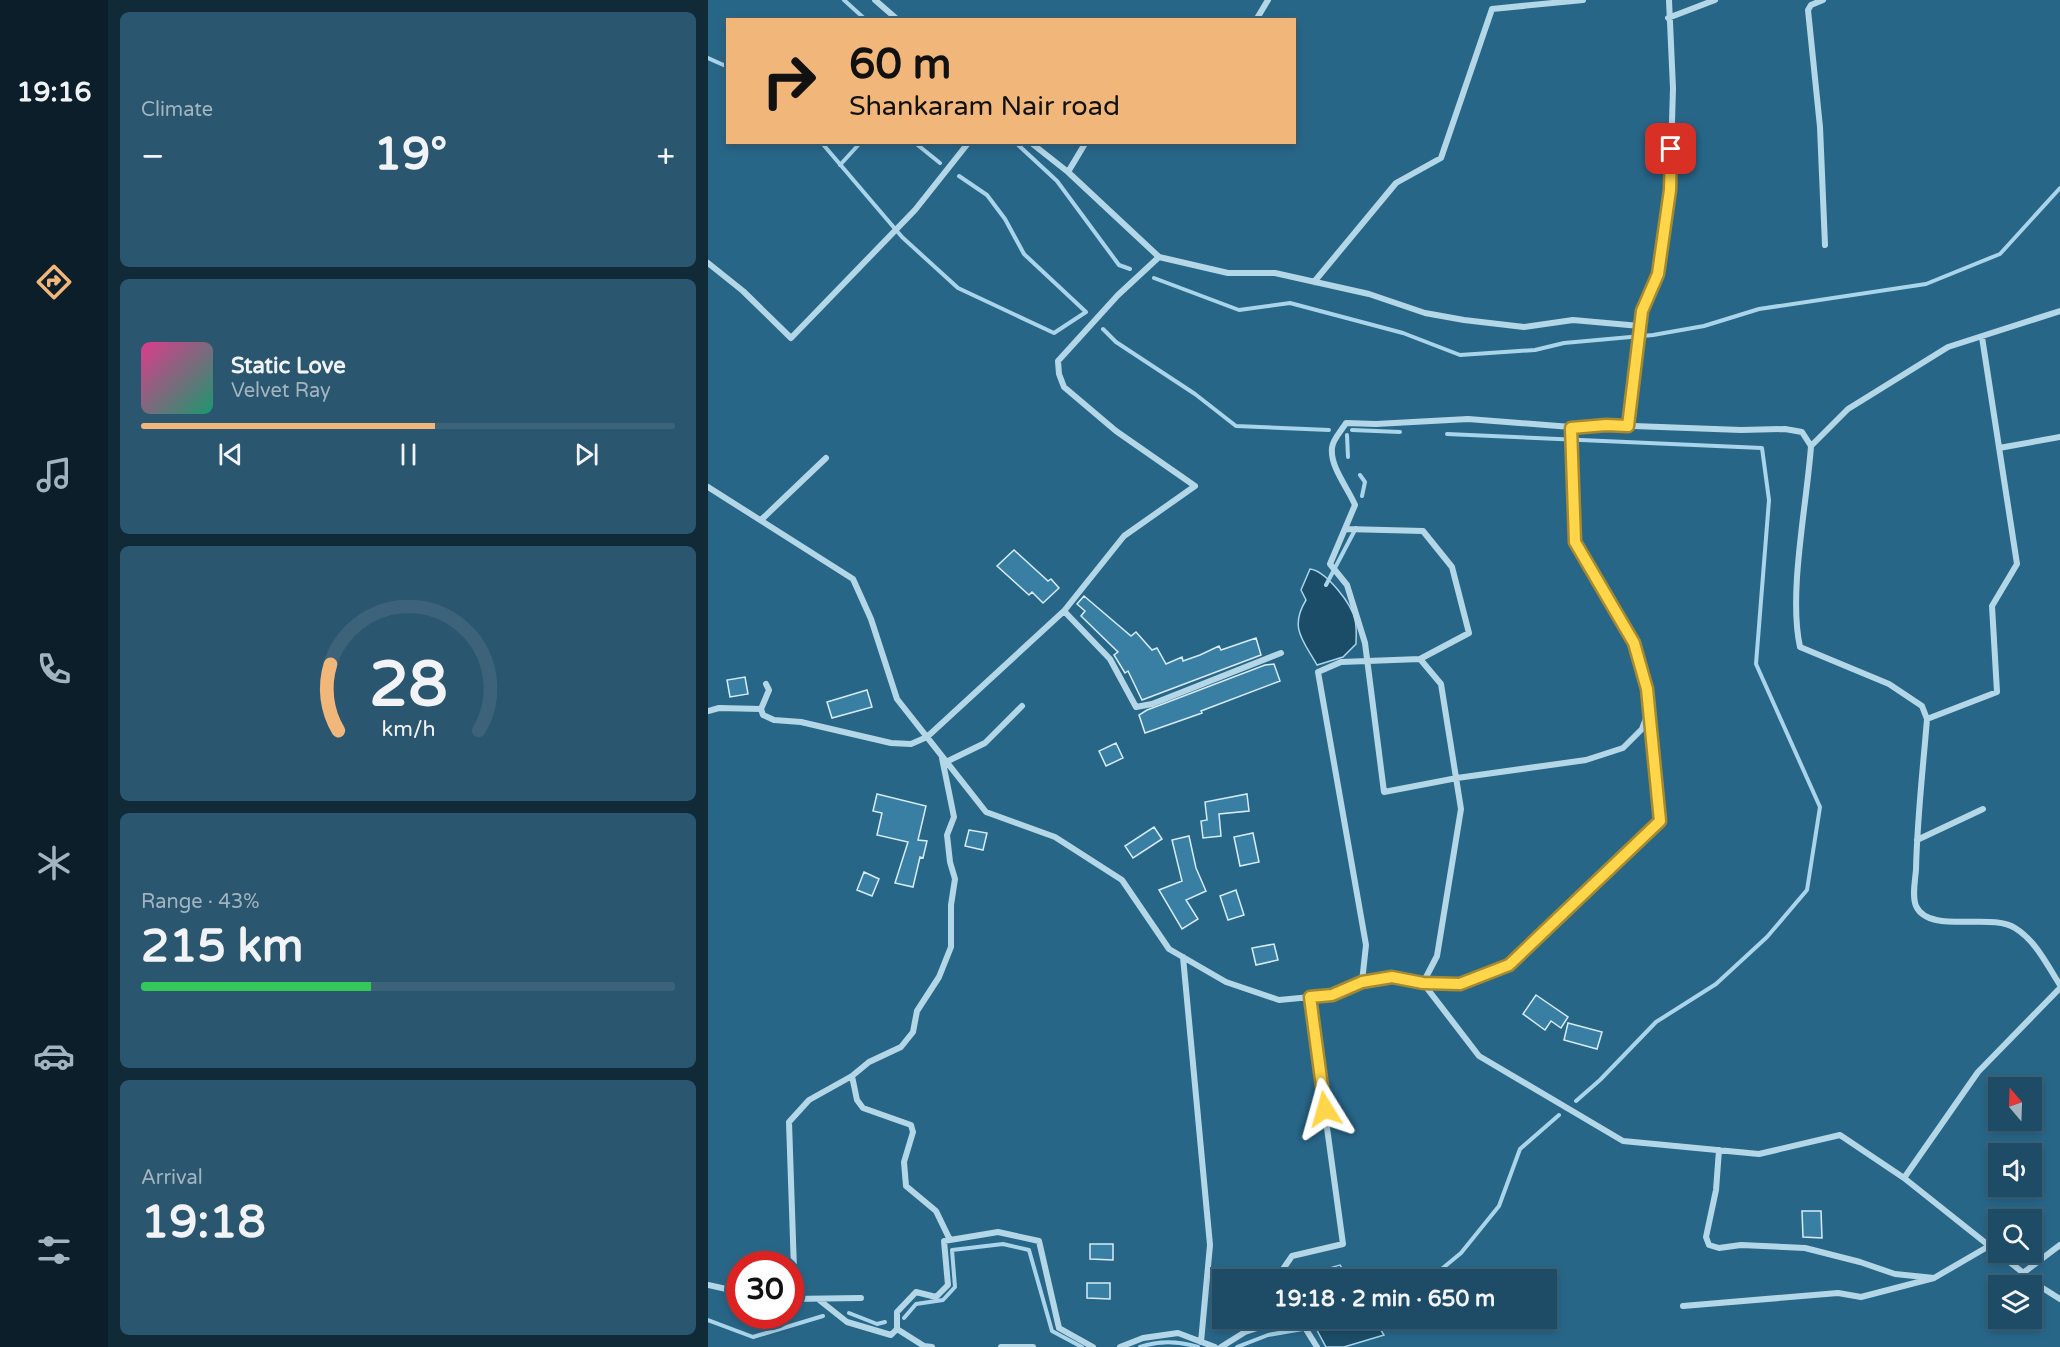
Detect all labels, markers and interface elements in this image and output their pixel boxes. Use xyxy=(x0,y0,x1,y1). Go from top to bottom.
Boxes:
text: 60 m xyxy=(849,39,951,90)
icon: right xyxy=(750,42,828,120)
text: 19:16 xyxy=(17,76,91,109)
text: Shankaram Nair road xyxy=(849,90,1120,123)
text: Climate xyxy=(141,98,213,122)
pin xyxy=(1645,123,1696,174)
text: 19° xyxy=(374,128,447,182)
icon: arrive xyxy=(1654,132,1687,165)
text: − xyxy=(141,137,165,176)
text: + xyxy=(656,137,675,176)
icon: directions xyxy=(33,261,75,303)
text: Static Love xyxy=(231,353,346,379)
text: Velvet Ray xyxy=(231,379,331,403)
icon: previous xyxy=(214,438,247,471)
icon: pause xyxy=(392,438,425,471)
icon: next xyxy=(570,438,603,471)
icon: music xyxy=(33,454,75,496)
icon: phone xyxy=(33,648,75,690)
text: 28 xyxy=(369,648,447,723)
text: km/h xyxy=(381,716,435,742)
icon: climate xyxy=(33,842,75,884)
text: Range · 43% xyxy=(141,890,260,914)
text: 215 km xyxy=(141,920,303,974)
icon: car xyxy=(33,1035,75,1077)
position arrow xyxy=(1293,1077,1357,1141)
north arrow xyxy=(1988,1077,2042,1131)
map controls xyxy=(1988,1077,2042,1329)
button: sound xyxy=(1988,1143,2042,1197)
text: Arrival xyxy=(141,1166,203,1190)
text: 19:18 xyxy=(141,1196,266,1250)
button: search xyxy=(1988,1209,2042,1263)
icon: filters xyxy=(33,1229,75,1271)
speed limit sign: 30 xyxy=(726,1251,804,1329)
button: layers xyxy=(1988,1275,2042,1329)
text: 19:18 · 2 min · 650 m xyxy=(1274,1286,1495,1312)

